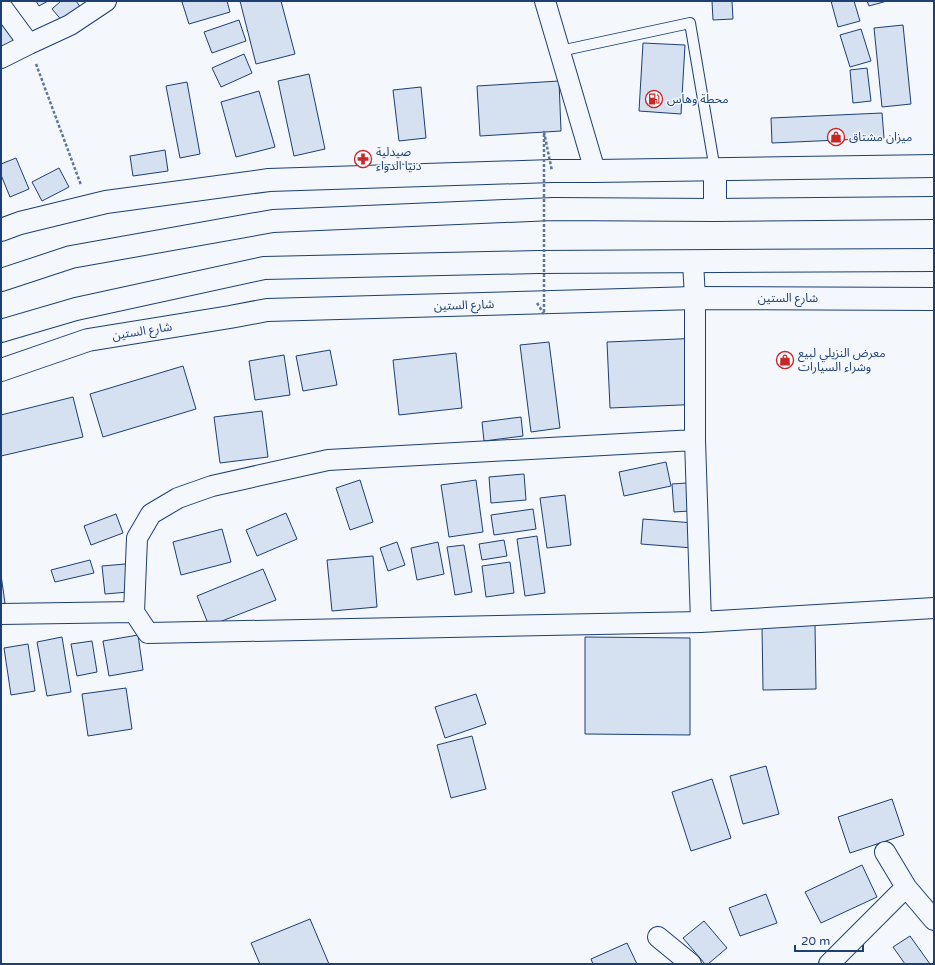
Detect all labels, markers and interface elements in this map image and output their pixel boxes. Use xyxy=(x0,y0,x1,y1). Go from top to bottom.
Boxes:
fuel station icon: محطة وهاس xyxy=(644,89,664,109)
place label: محطة وهاس xyxy=(667,92,729,106)
shop icon: ميزان مشتاق xyxy=(826,127,846,147)
place label: ميزان مشتاق xyxy=(849,130,912,144)
place label: صيدلية دنيا الدواء xyxy=(376,145,422,173)
pharmacy icon: صيدلية دنيا الدواء xyxy=(353,149,373,169)
street label: شارع الستين xyxy=(758,291,818,307)
street label: شارع الستين xyxy=(434,297,494,315)
street label: شارع الستين xyxy=(111,319,173,345)
place label: معرض النزيلي لبيع وشراء السيارات xyxy=(798,346,885,374)
shop icon: معرض النزيلي لبيع وشراء السيارات xyxy=(775,350,795,370)
scale bar xyxy=(795,927,863,953)
text: 20 m xyxy=(801,934,830,948)

